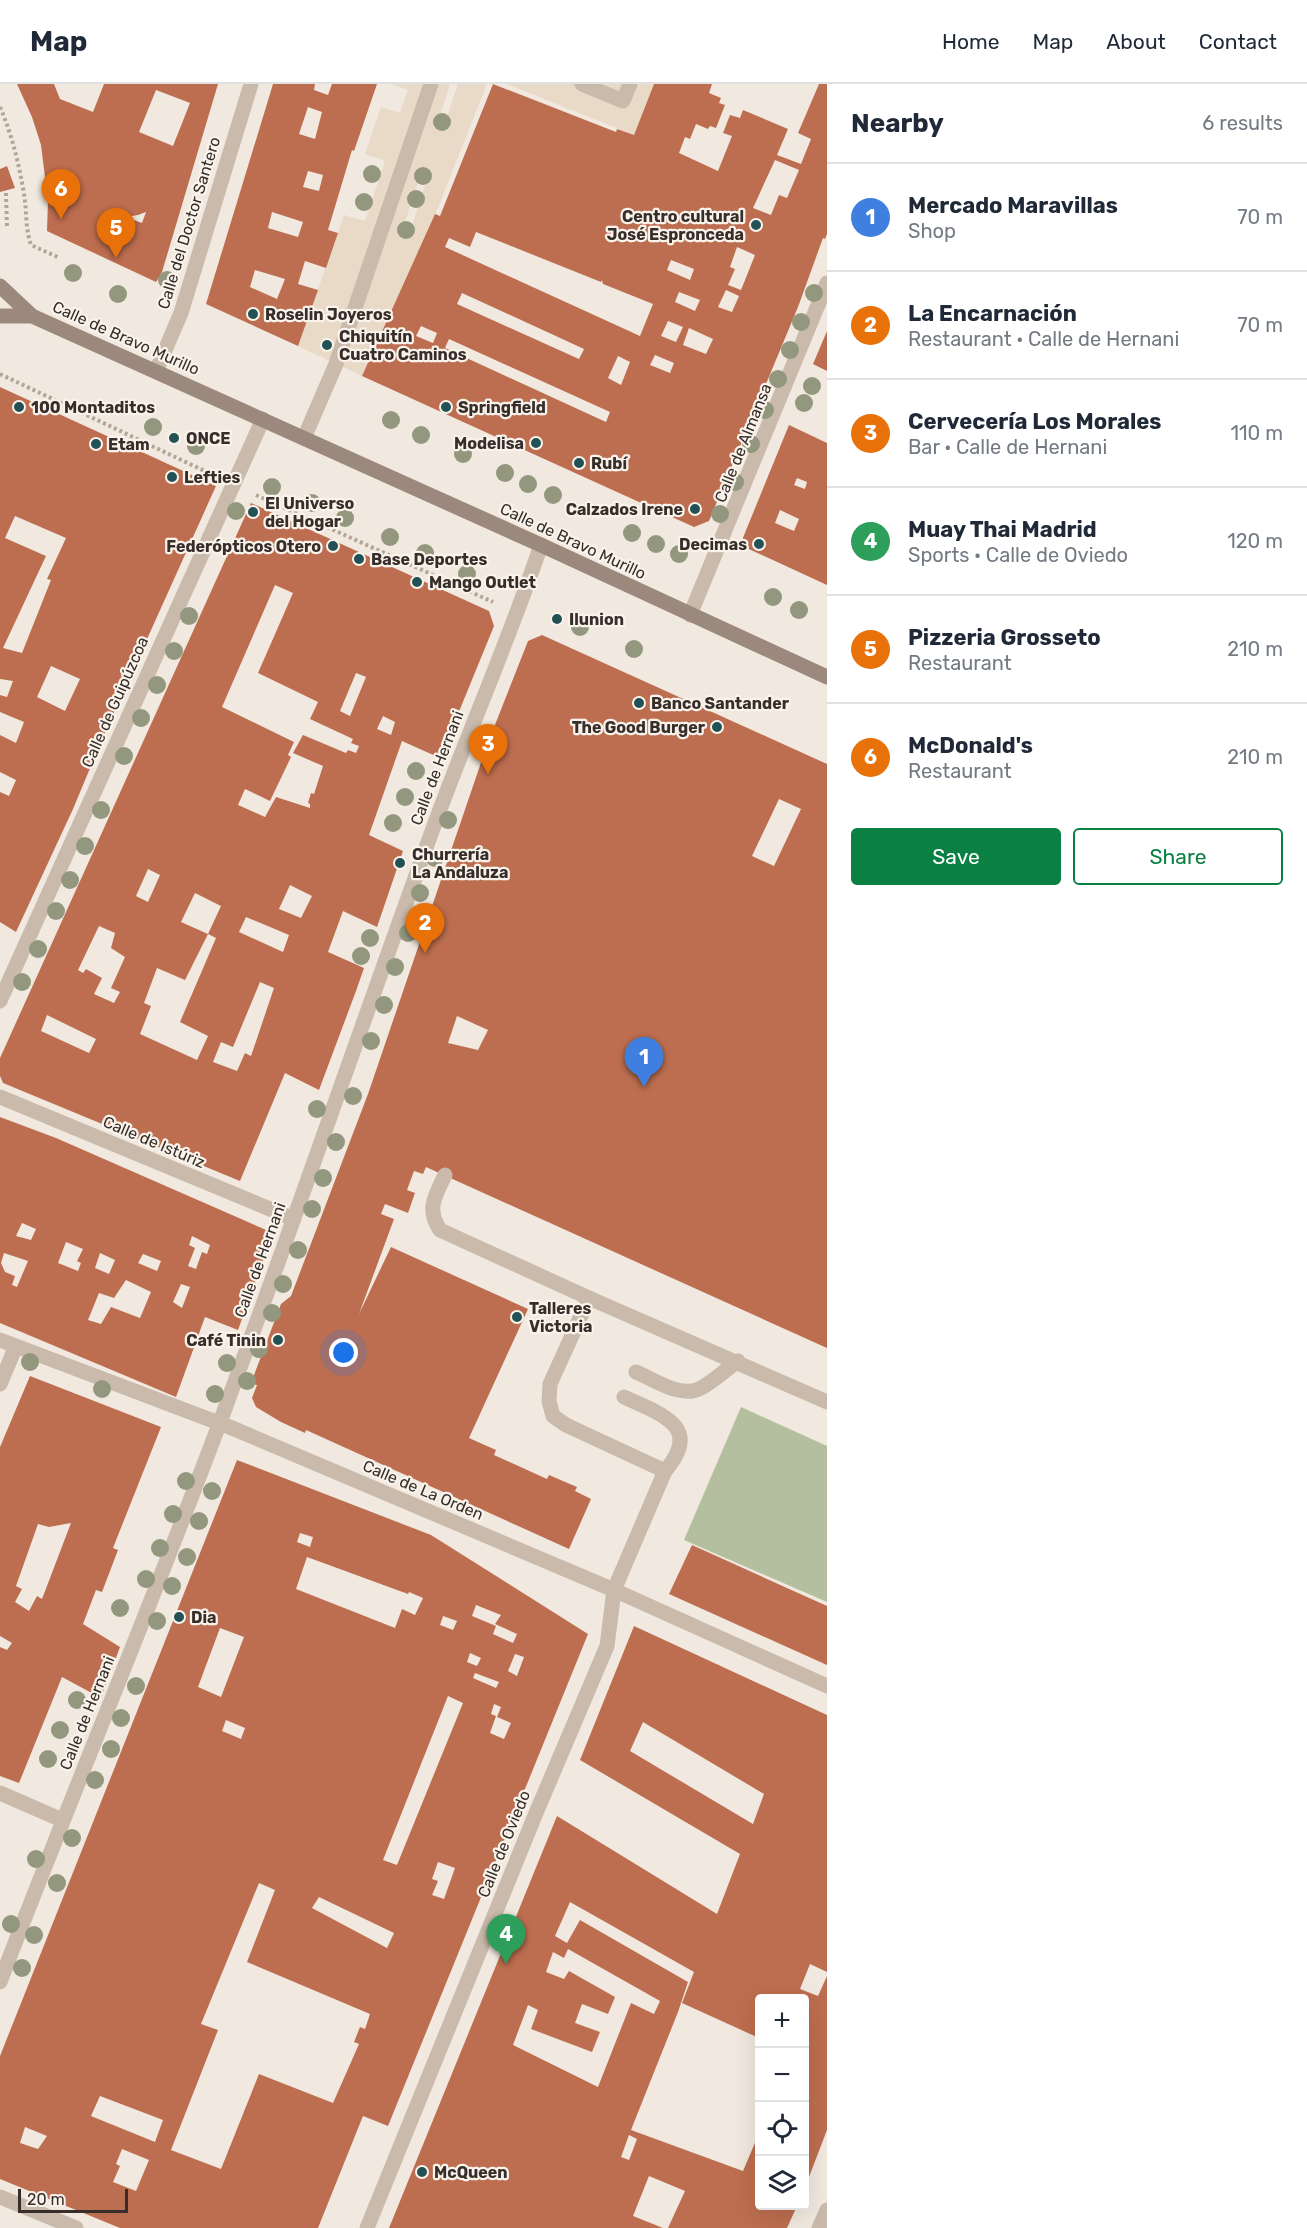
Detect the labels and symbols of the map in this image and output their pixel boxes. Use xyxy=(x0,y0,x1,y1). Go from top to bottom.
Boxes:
street label: Calle del Doctor Santero xyxy=(154,135,224,311)
pin: 6 xyxy=(42,170,80,219)
place label: Centro cultural José Espronceda xyxy=(607,207,744,244)
pin: 5 xyxy=(96,208,136,258)
marker: Centro cultural José Espronceda xyxy=(749,218,763,232)
street label: Calle de Bravo Murillo xyxy=(50,297,202,379)
place label: Roselin Joyeros xyxy=(265,305,392,324)
marker: Roselin Joyeros xyxy=(246,307,260,321)
place label: Chiquitín Cuatro Caminos xyxy=(339,327,467,364)
marker: Chiquitín Cuatro Caminos xyxy=(320,338,334,352)
street label: Calle de Almansa xyxy=(711,381,775,505)
place label: 100 Montaditos xyxy=(31,398,155,417)
place label: Springfield xyxy=(458,398,546,417)
marker: 100 Montaditos xyxy=(12,400,26,414)
marker: Springfield xyxy=(439,400,453,414)
place label: ONCE xyxy=(186,429,230,448)
marker: ONCE xyxy=(167,431,181,445)
place label: Modelisa xyxy=(454,434,524,453)
place label: Etam xyxy=(108,435,150,454)
marker: Modelisa xyxy=(529,436,543,450)
marker: Etam xyxy=(89,437,103,451)
place label: Rubí xyxy=(591,454,628,473)
marker: Rubí xyxy=(572,456,586,470)
place label: Lefties xyxy=(184,468,241,487)
marker: Lefties xyxy=(165,470,179,484)
place label: El Universo del Hogar xyxy=(265,494,354,531)
street label: Calle de Bravo Murillo xyxy=(497,499,649,583)
place label: Calzados Irene xyxy=(566,500,683,519)
marker: Calzados Irene xyxy=(688,502,702,516)
marker: El Universo del Hogar xyxy=(246,505,260,519)
place label: Decimas xyxy=(679,535,747,554)
place label: Federópticos Otero xyxy=(166,537,321,556)
marker: Decimas xyxy=(752,537,766,551)
marker: Federópticos Otero xyxy=(326,539,340,553)
place label: Base Deportes xyxy=(371,550,488,569)
marker: Base Deportes xyxy=(352,552,366,566)
place label: Mango Outlet xyxy=(429,573,536,592)
marker: Mango Outlet xyxy=(410,575,424,589)
place label: Ilunion xyxy=(569,610,624,629)
marker: Ilunion xyxy=(550,612,564,626)
street label: Calle de Guipúzcoa xyxy=(78,634,152,770)
place label: Banco Santander xyxy=(651,694,790,713)
marker: Banco Santander xyxy=(632,696,646,710)
street label: Calle de Hernani xyxy=(406,708,468,828)
place label: The Good Burger xyxy=(572,718,706,737)
marker: The Good Burger xyxy=(710,720,724,734)
pin: 3 xyxy=(468,724,508,774)
place label: Churrería La Andaluza xyxy=(412,845,508,882)
marker: Churrería La Andaluza xyxy=(393,856,407,870)
pin: 2 xyxy=(406,904,444,953)
pin: 1 xyxy=(624,1038,664,1087)
street label: Calle de Istúriz xyxy=(100,1112,208,1172)
street label: Calle de Hernani xyxy=(230,1200,290,1320)
place label: Talleres Victoria xyxy=(529,1299,592,1336)
marker: Talleres Victoria xyxy=(510,1310,524,1324)
place label: Café Tinin xyxy=(186,1331,266,1350)
marker: Café Tinin xyxy=(271,1333,285,1347)
your location xyxy=(329,1338,358,1367)
street label: Calle de La Orden xyxy=(360,1456,486,1524)
place label: Dia xyxy=(191,1608,216,1627)
marker: Dia xyxy=(172,1610,186,1624)
street label: Calle de Hernani xyxy=(56,1653,118,1773)
street label: Calle de Oviedo xyxy=(474,1788,534,1900)
pin: 4 xyxy=(486,1914,526,1964)
place label: McQueen xyxy=(434,2163,508,2182)
marker: McQueen xyxy=(415,2165,429,2179)
scale bar xyxy=(18,2186,128,2214)

